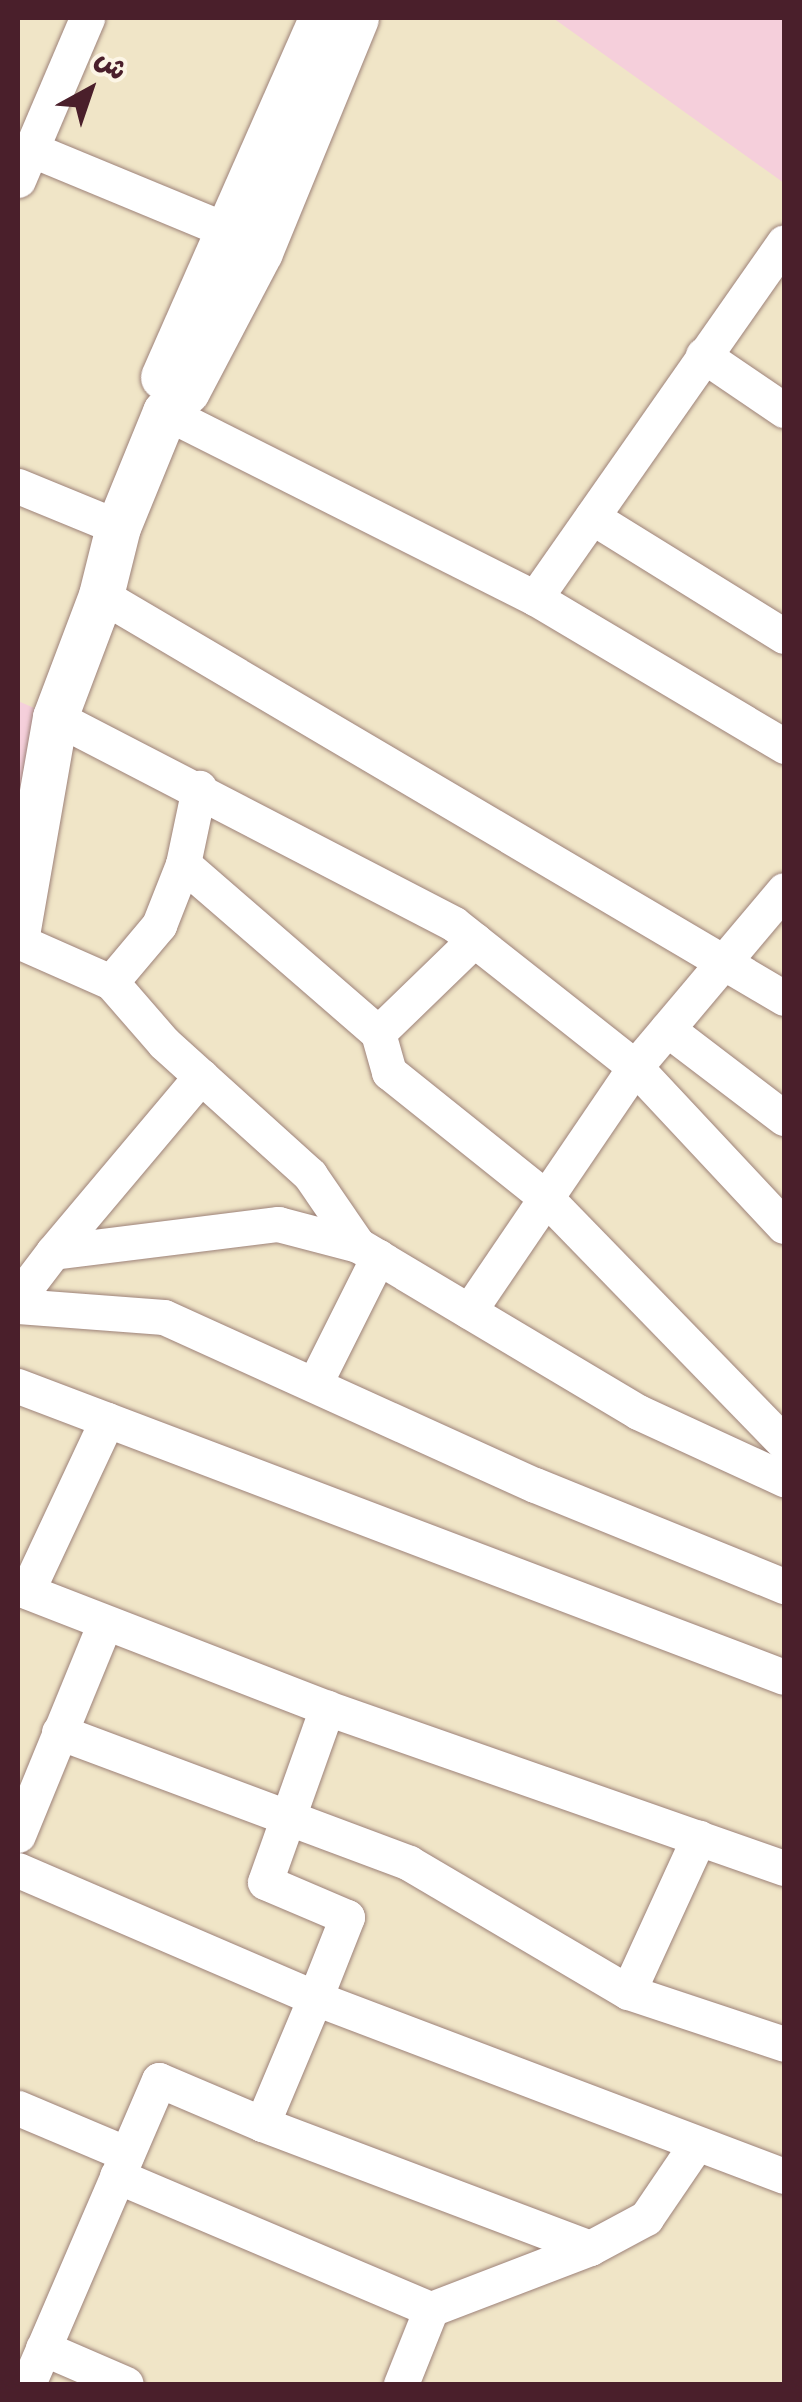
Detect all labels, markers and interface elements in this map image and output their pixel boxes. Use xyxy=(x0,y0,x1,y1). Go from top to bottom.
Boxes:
north arrow xyxy=(40,40,140,140)
text: ش xyxy=(85,41,135,92)

